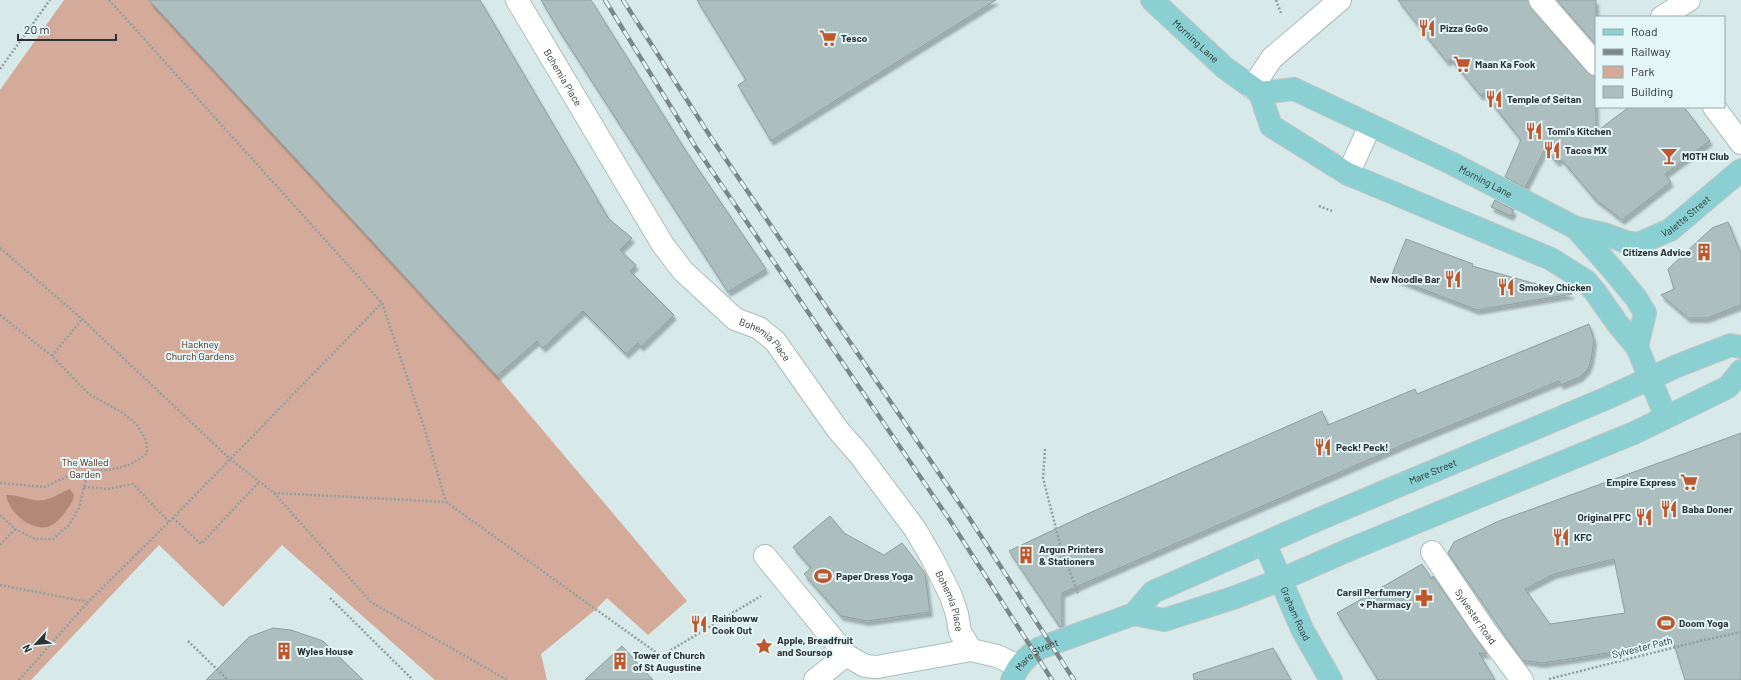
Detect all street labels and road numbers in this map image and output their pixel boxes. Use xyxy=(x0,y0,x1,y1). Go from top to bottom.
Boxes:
street label: Morning Lane xyxy=(1170,17,1221,65)
street label: Bohemia Place xyxy=(541,47,585,108)
street label: Morning Lane xyxy=(1457,162,1514,200)
street label: Valette Street xyxy=(1659,192,1713,239)
street label: Bohemia Place xyxy=(738,315,793,363)
street label: Mare Street xyxy=(1407,456,1459,487)
street label: Bohemia Place xyxy=(933,568,966,632)
street label: Graham Road xyxy=(1278,585,1313,643)
street label: Sylvester Road xyxy=(1453,587,1499,646)
street label: Sylvester Path xyxy=(1611,634,1673,660)
street label: Mare Street xyxy=(1012,636,1060,673)

